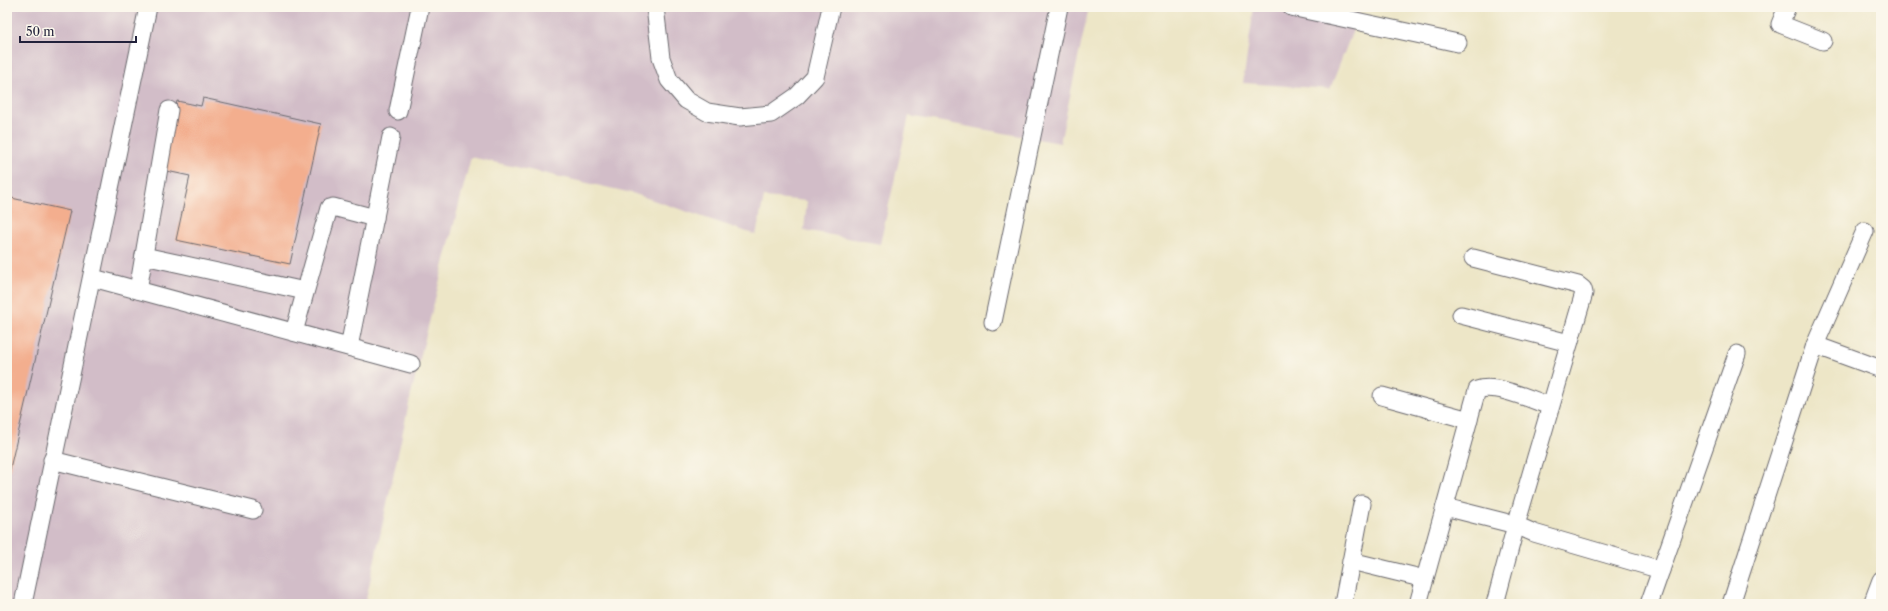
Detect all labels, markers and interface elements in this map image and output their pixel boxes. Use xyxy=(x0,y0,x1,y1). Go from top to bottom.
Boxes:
scale bar xyxy=(20,18,136,44)
text: 50 m xyxy=(26,24,55,39)

